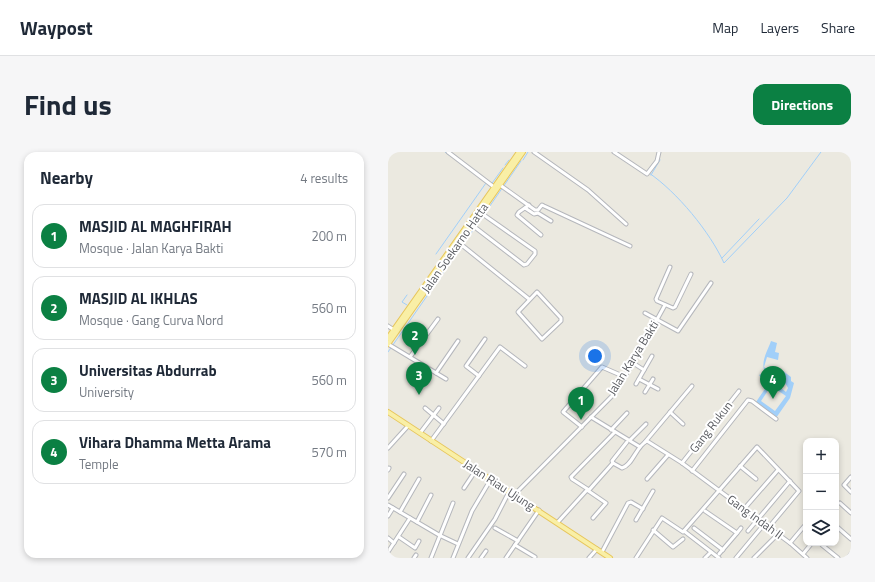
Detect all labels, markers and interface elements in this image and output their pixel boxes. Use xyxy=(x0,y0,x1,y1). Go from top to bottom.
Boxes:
text: Waypost xyxy=(20,13,93,42)
text: Map xyxy=(712,17,738,38)
text: Layers xyxy=(760,17,799,38)
text: Share xyxy=(821,17,855,38)
text: Find us xyxy=(24,83,112,126)
button: Directions xyxy=(753,84,851,125)
text: Nearby xyxy=(40,165,93,191)
text: 4 results xyxy=(300,168,348,188)
street label: Jalan Soekarno Hatta xyxy=(416,199,493,297)
text: MASJID AL MAGHFIRAH xyxy=(79,215,232,238)
text: 1 xyxy=(50,226,58,246)
text: 200 m xyxy=(311,226,347,246)
text: Mosque · Jalan Karya Bakti xyxy=(79,238,223,258)
text: MASJID AL IKHLAS xyxy=(79,287,198,310)
text: 2 xyxy=(50,298,58,318)
text: 560 m xyxy=(311,298,347,318)
text: Mosque · Gang Curva Nord xyxy=(79,310,223,330)
street label: Jalan Karya Bakti xyxy=(602,317,663,399)
pin: 2 xyxy=(402,322,428,355)
your location xyxy=(585,346,605,366)
text: Universitas Abdurrab xyxy=(79,359,217,382)
pin: 3 xyxy=(406,362,432,395)
pin: 4 xyxy=(760,366,786,399)
text: 3 xyxy=(50,370,58,390)
text: 560 m xyxy=(311,370,347,390)
text: University xyxy=(79,382,134,402)
pin: 1 xyxy=(568,387,594,420)
street label: Gang Rukun xyxy=(684,397,737,457)
text: Vihara Dhamma Metta Arama xyxy=(79,431,271,454)
map controls xyxy=(803,438,839,546)
button: + xyxy=(803,438,839,474)
text: 4 xyxy=(50,442,58,462)
text: 570 m xyxy=(311,442,347,462)
text: Temple xyxy=(79,454,119,474)
street label: Jalan Riau Ujung xyxy=(460,454,539,515)
button: − xyxy=(803,474,839,510)
street label: Gang Indah II xyxy=(723,490,787,544)
button: layers xyxy=(803,510,839,546)

